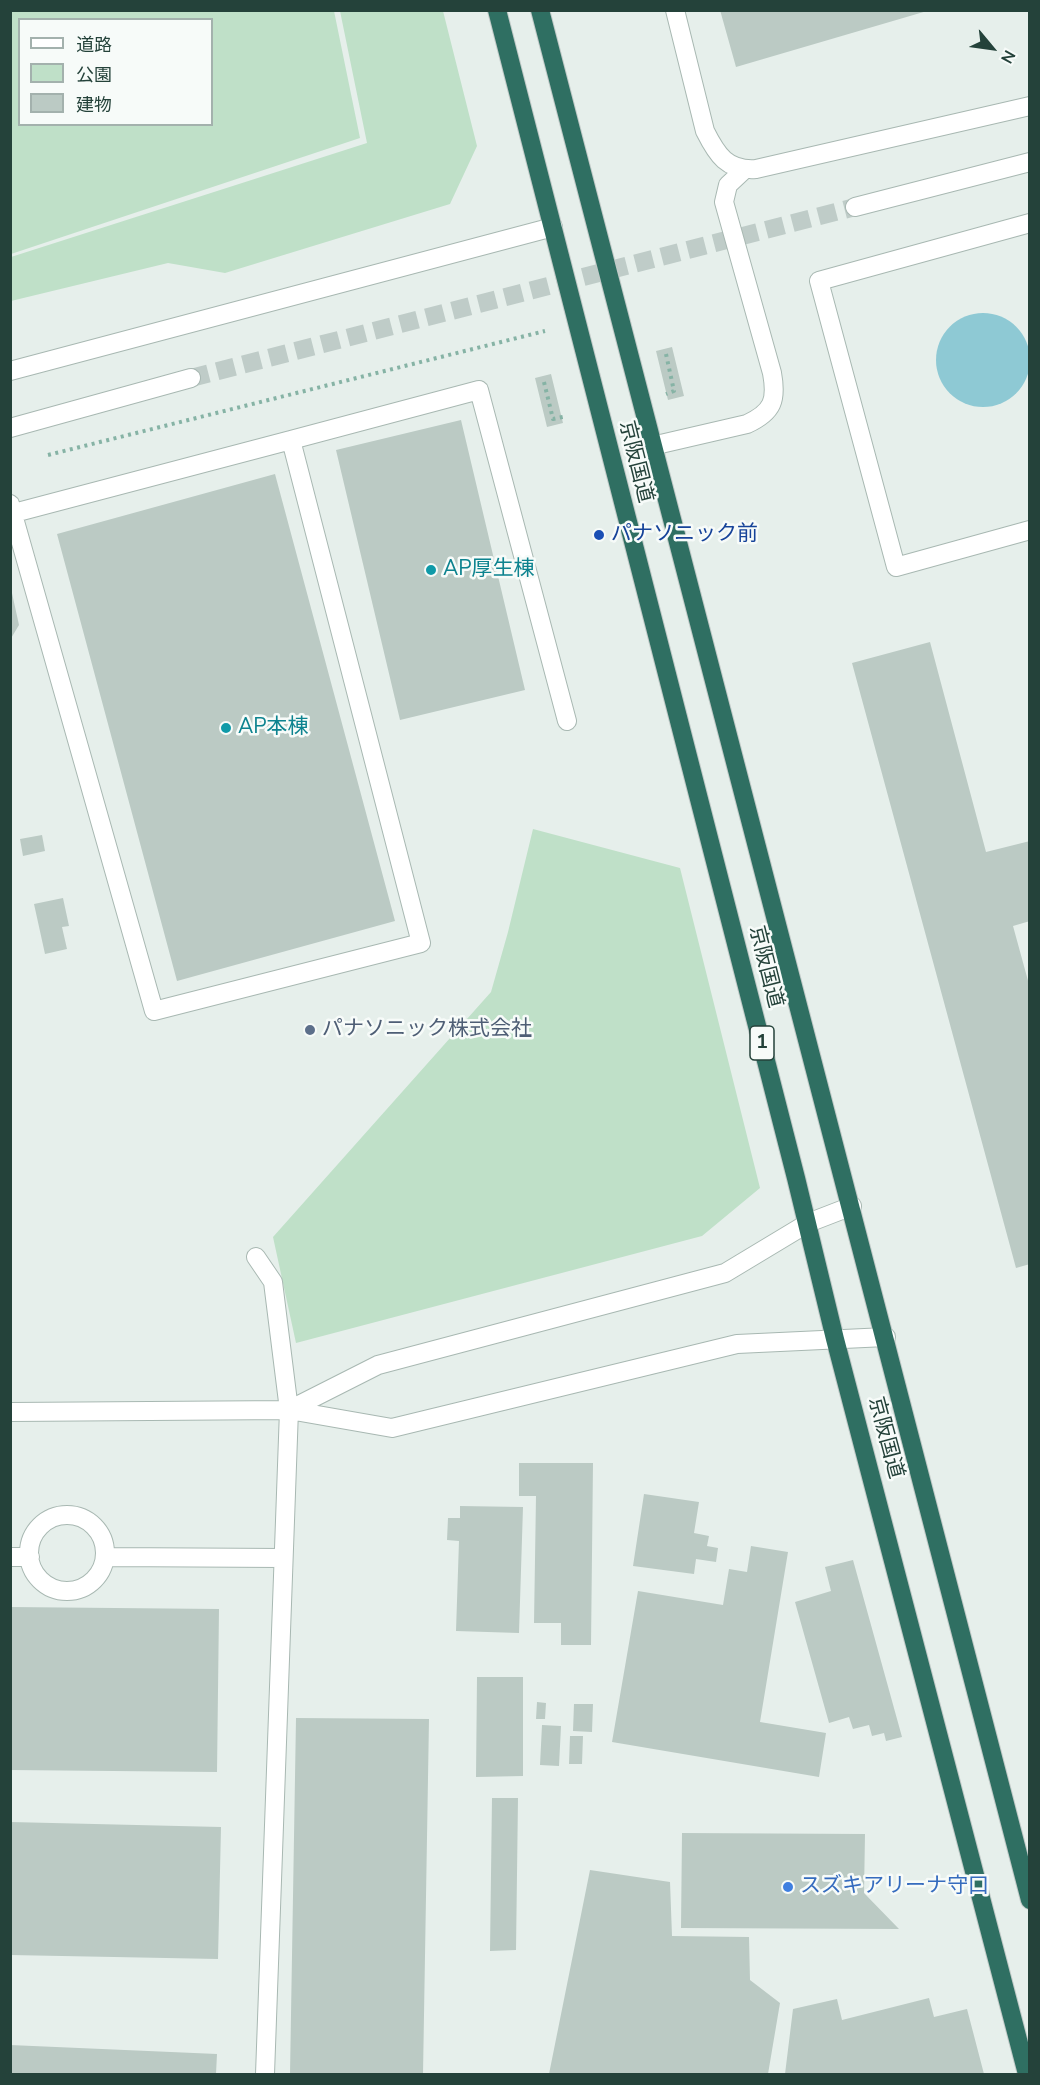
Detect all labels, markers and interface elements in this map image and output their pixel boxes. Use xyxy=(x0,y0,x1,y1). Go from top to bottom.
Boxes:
legend xyxy=(18,18,213,126)
north arrow xyxy=(962,18,1022,78)
text: 道路 xyxy=(76,33,112,57)
text: N xyxy=(995,46,1020,67)
text: 公園 xyxy=(76,63,112,87)
text: 建物 xyxy=(76,93,112,117)
street label: 京阪国道 xyxy=(613,418,657,506)
place label: パナソニック前 xyxy=(611,522,758,548)
marker: パナソニック前 xyxy=(592,528,606,542)
place label: AP厚生棟 xyxy=(443,557,535,583)
marker: AP厚生棟 xyxy=(424,563,438,577)
place label: AP本棟 xyxy=(238,715,309,741)
marker: AP本棟 xyxy=(219,721,233,735)
street label: 京阪国道 xyxy=(743,923,787,1011)
place label: パナソニック株式会社 xyxy=(322,1017,532,1043)
marker: パナソニック株式会社 xyxy=(303,1023,317,1037)
road number: 1 xyxy=(750,1026,774,1060)
street label: 京阪国道 xyxy=(862,1394,908,1482)
place label: スズキアリーナ守口 xyxy=(800,1874,989,1900)
marker: スズキアリーナ守口 xyxy=(781,1880,795,1894)

